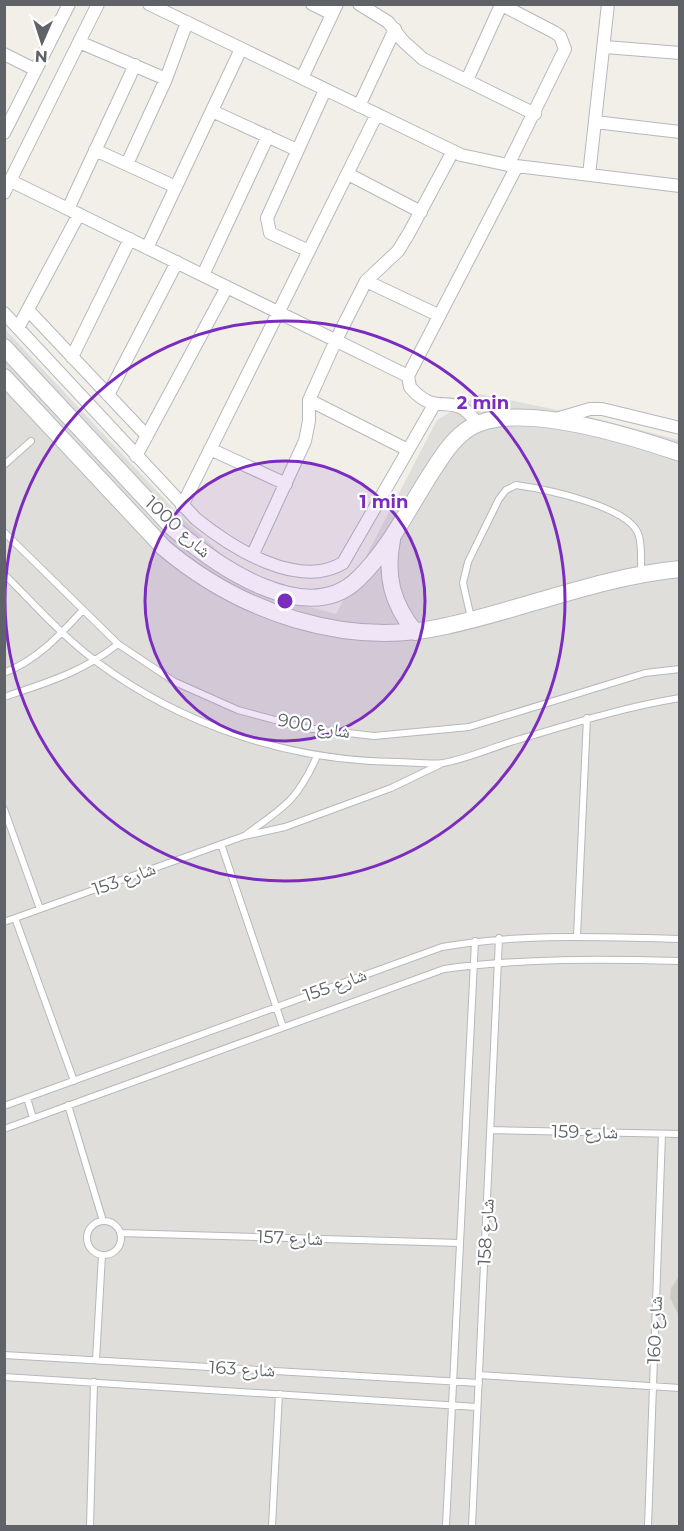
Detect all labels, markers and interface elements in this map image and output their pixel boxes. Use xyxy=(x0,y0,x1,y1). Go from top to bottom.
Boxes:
north arrow xyxy=(12,12,72,72)
text: N xyxy=(34,47,48,66)
text: 2 min xyxy=(457,392,509,414)
text: 1 min xyxy=(360,491,408,513)
street label: شارع 1000 xyxy=(140,492,216,562)
centre of rings xyxy=(275,591,295,611)
street label: شارع 900 xyxy=(276,709,352,743)
street label: شارع 153 xyxy=(89,857,159,901)
street label: شارع 155 xyxy=(300,963,370,1007)
street label: شارع 159 xyxy=(552,1120,618,1144)
street label: شارع 158 xyxy=(473,1198,499,1266)
street label: شارع 157 xyxy=(257,1226,323,1250)
street label: شارع 160 xyxy=(643,1295,667,1365)
street label: شارع 163 xyxy=(208,1356,276,1382)

